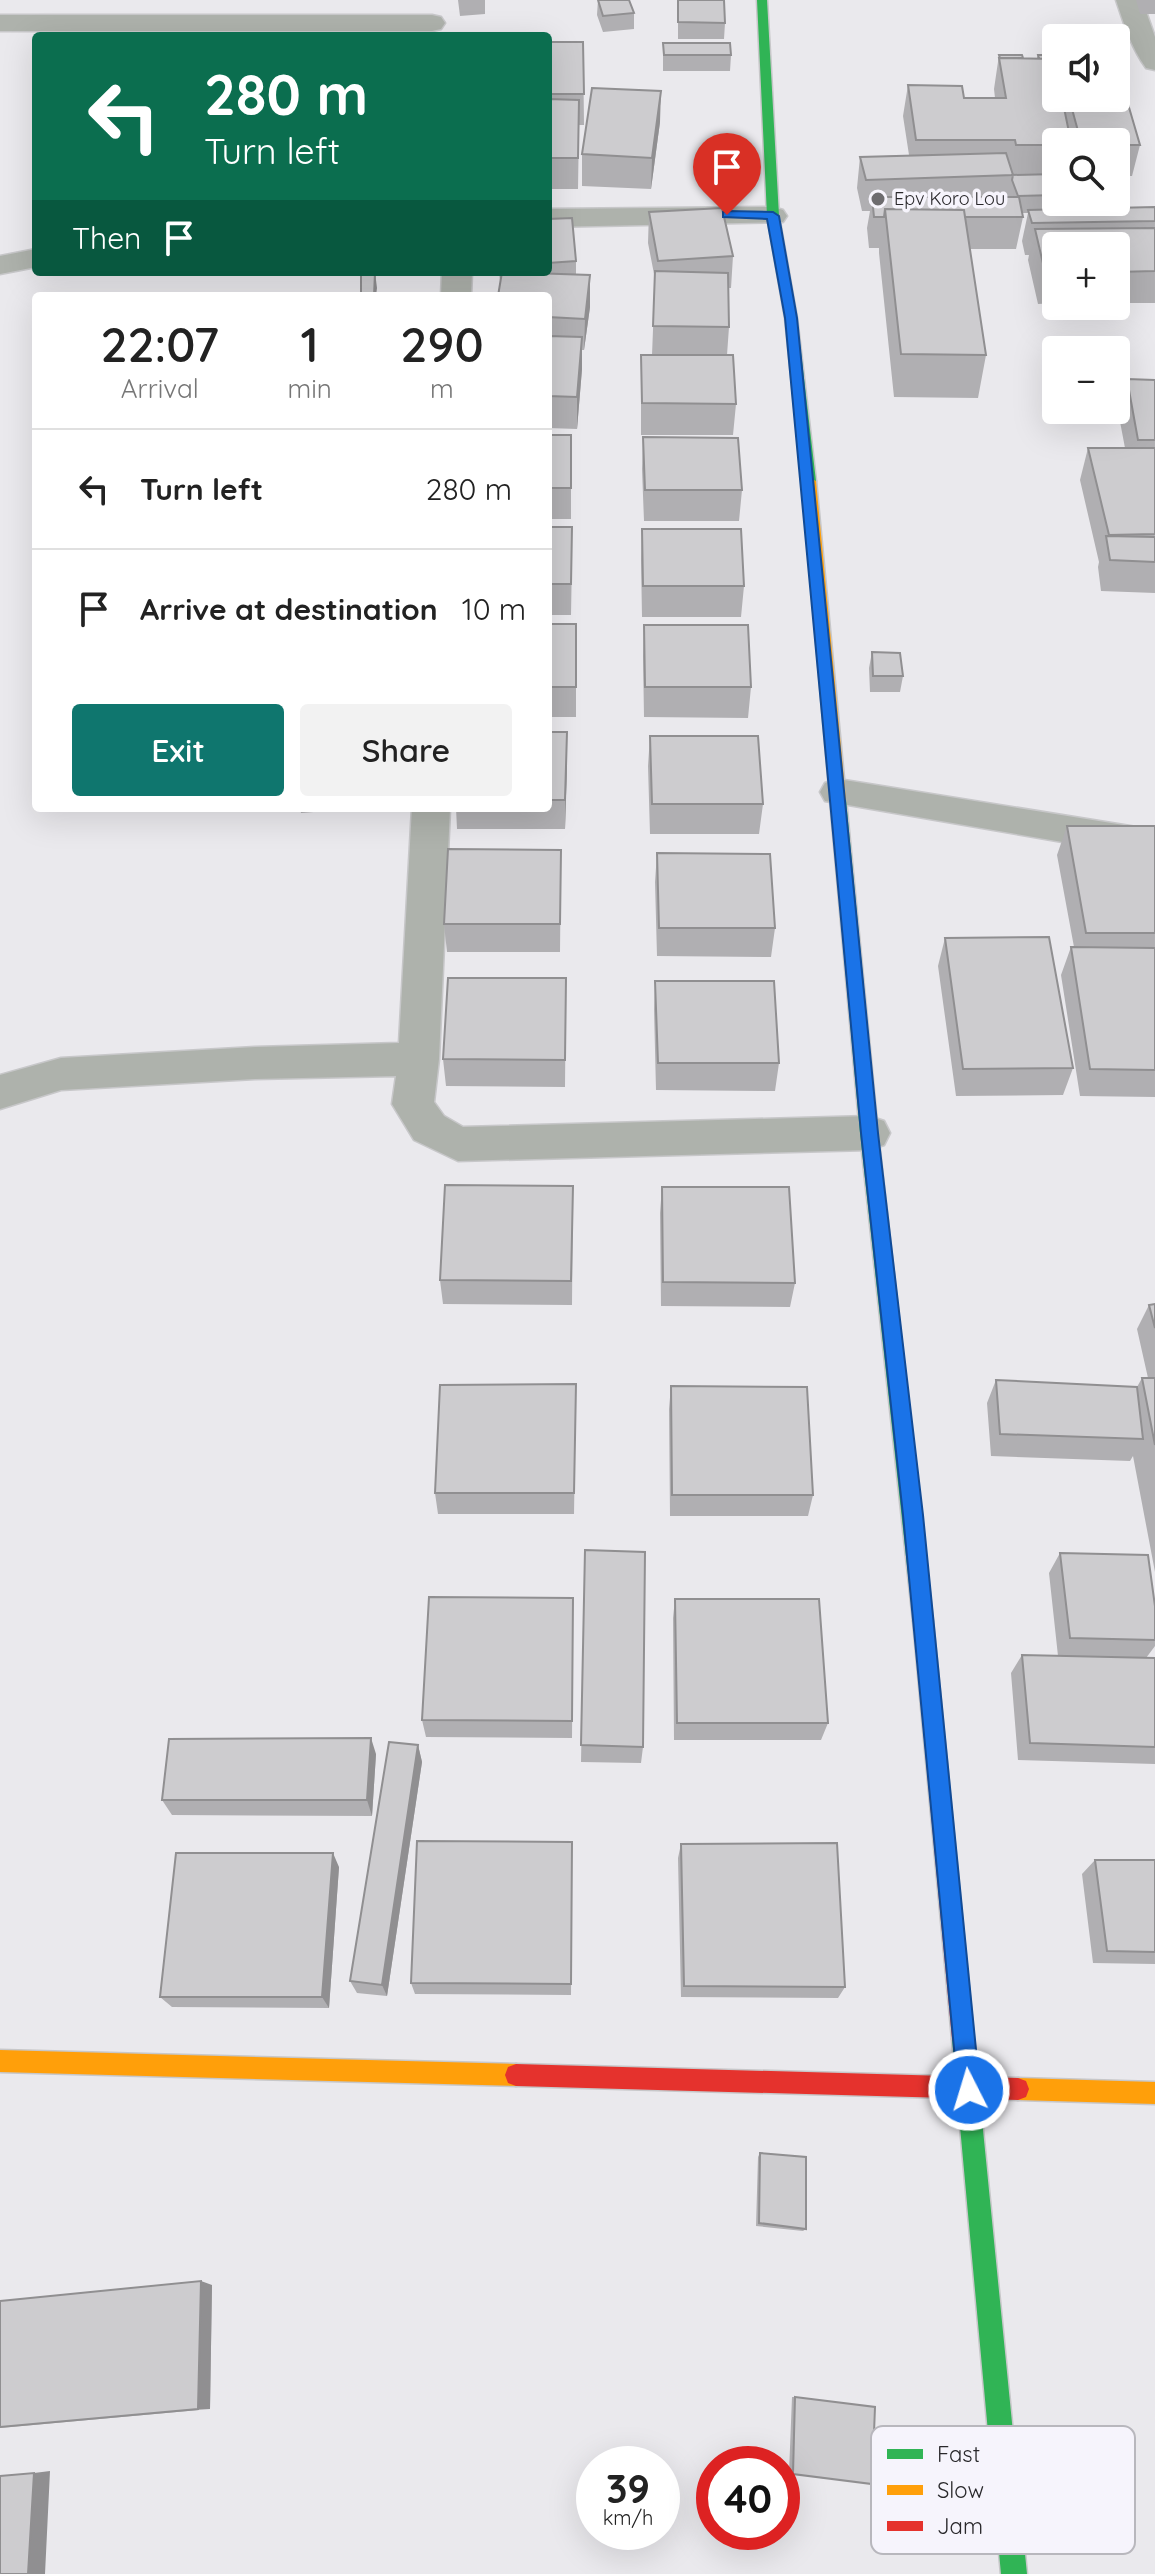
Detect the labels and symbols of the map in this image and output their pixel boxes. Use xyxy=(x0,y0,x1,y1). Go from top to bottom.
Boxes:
pin xyxy=(693,133,761,215)
place label: Epv Koro Lou xyxy=(894,187,1005,210)
marker: Epv Koro Lou xyxy=(869,190,887,208)
position arrow xyxy=(927,2048,1011,2132)
legend xyxy=(871,2426,1135,2554)
text: Fast xyxy=(937,2440,980,2468)
speed limit sign: 40 xyxy=(696,2446,800,2550)
text: Slow xyxy=(937,2476,984,2504)
text: Jam xyxy=(937,2512,983,2540)

